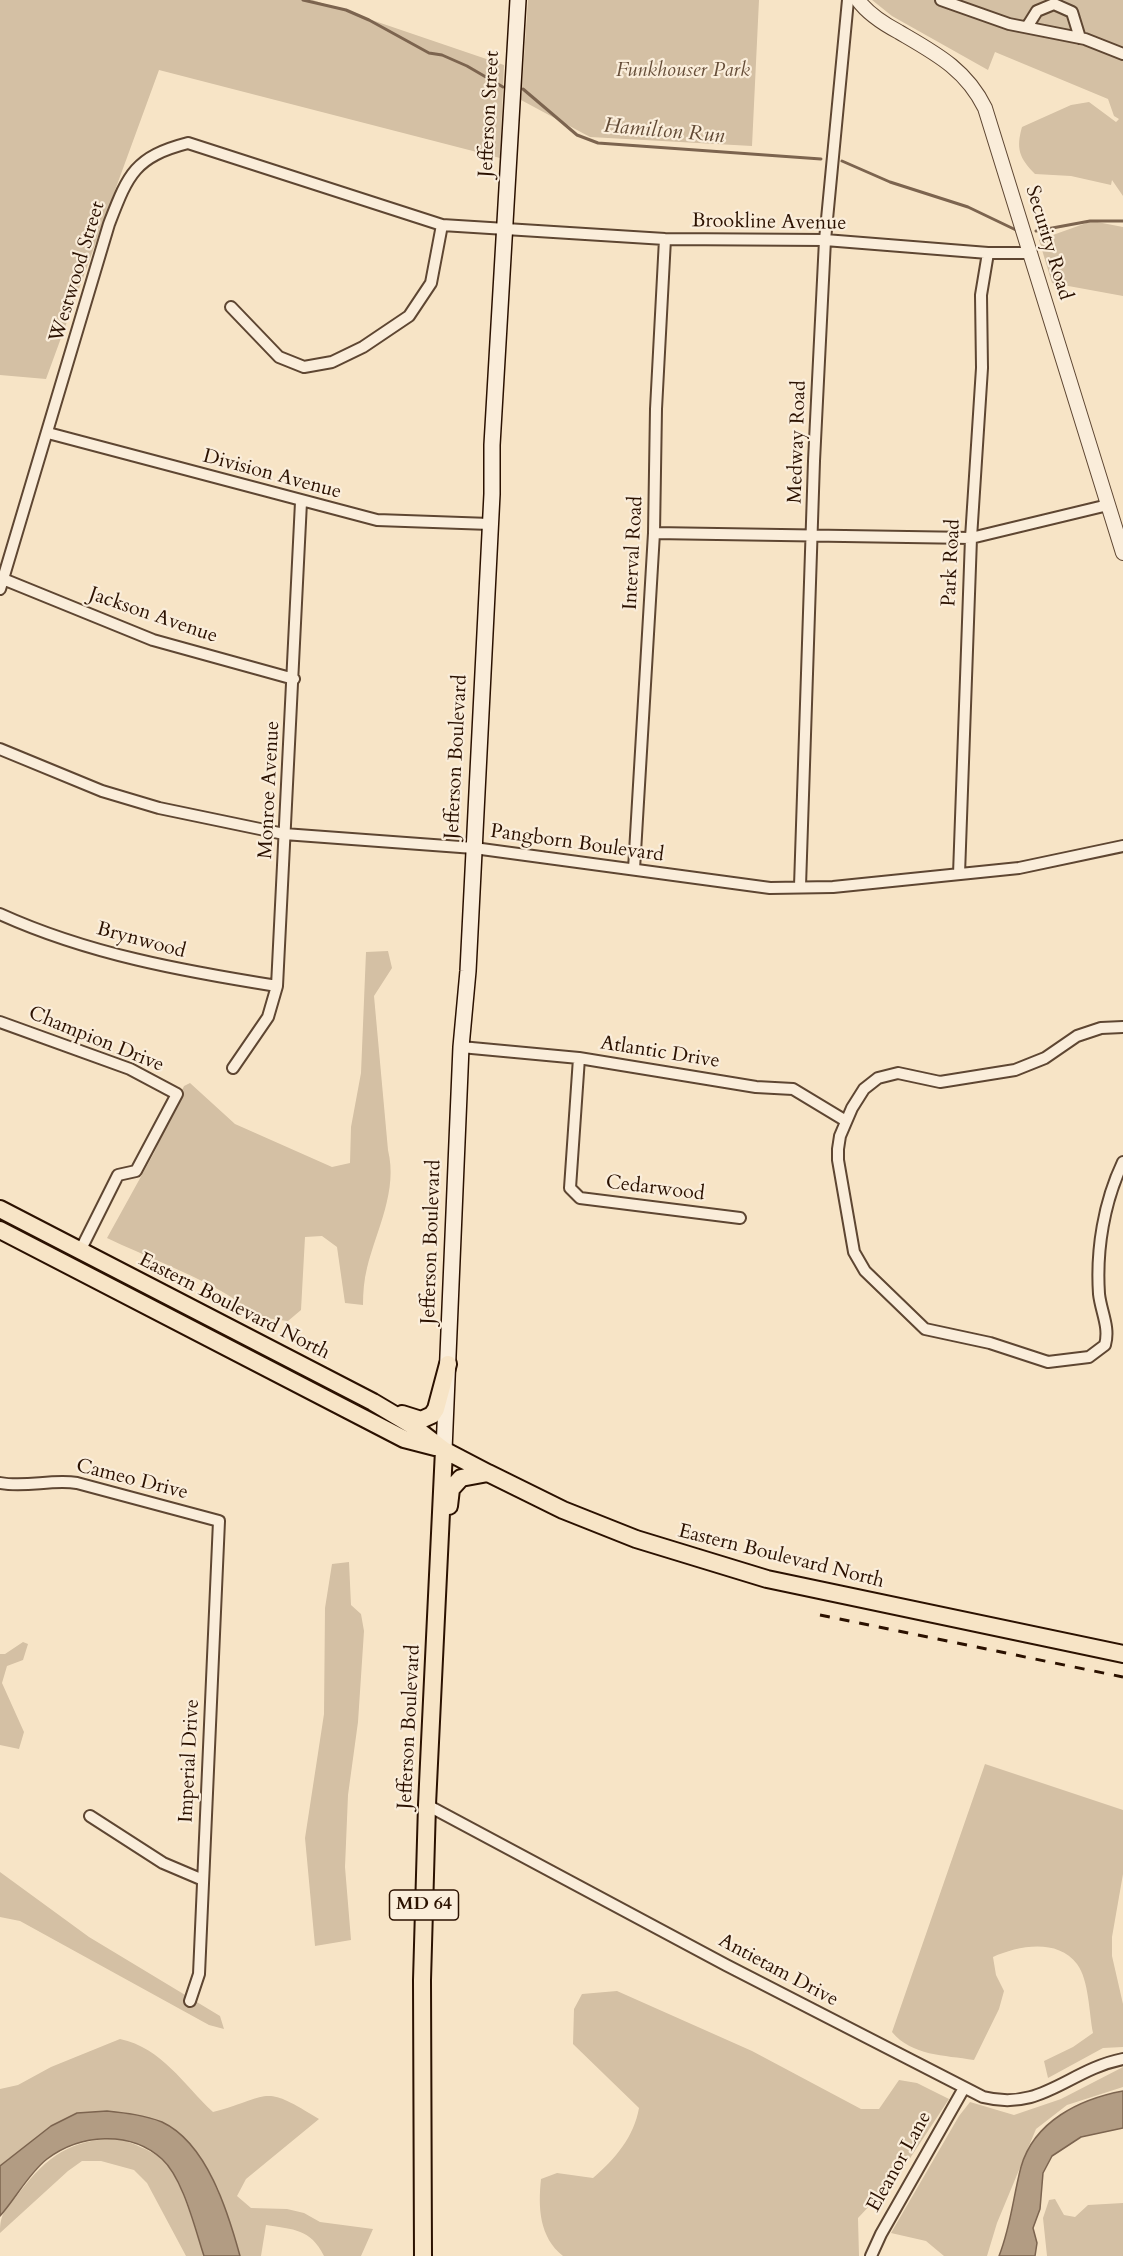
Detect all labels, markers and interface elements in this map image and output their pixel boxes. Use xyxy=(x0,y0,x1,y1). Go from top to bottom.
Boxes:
street label: Jefferson Street xyxy=(475,50,505,178)
park label: Funkhouser Park xyxy=(616,59,750,83)
water label: Hamilton Run xyxy=(602,114,726,150)
street label: Security Road xyxy=(1019,183,1077,303)
street label: Westwood Street xyxy=(45,199,111,345)
street label: Brookline Avenue xyxy=(692,210,846,236)
street label: Medway Road xyxy=(784,380,812,504)
street label: Division Avenue xyxy=(200,445,344,505)
street label: Interval Road xyxy=(619,495,649,611)
street label: Park Road xyxy=(938,519,966,607)
street label: Jackson Avenue xyxy=(86,583,220,649)
street label: Jefferson Boulevard xyxy=(441,674,473,840)
street label: Monroe Avenue xyxy=(254,720,286,860)
street label: Pangborn Boulevard xyxy=(489,820,665,868)
street label: Brynwood xyxy=(94,918,188,964)
street label: Champion Drive xyxy=(25,1002,167,1078)
street label: Atlantic Drive xyxy=(599,1032,721,1074)
street label: Jefferson Boulevard xyxy=(417,1159,447,1325)
street label: Cedarwood xyxy=(604,1171,706,1207)
street label: Eastern Boulevard North xyxy=(134,1248,334,1366)
street label: Cameo Drive xyxy=(74,1455,190,1505)
street label: Eastern Boulevard North xyxy=(676,1520,886,1594)
street label: Jefferson Boulevard xyxy=(394,1644,426,1810)
street label: Imperial Drive xyxy=(175,1699,205,1823)
road number: MD 64 xyxy=(390,1890,458,1920)
street label: Antietam Drive xyxy=(714,1929,842,2013)
street label: Eleanor Lane xyxy=(863,2108,937,2216)

